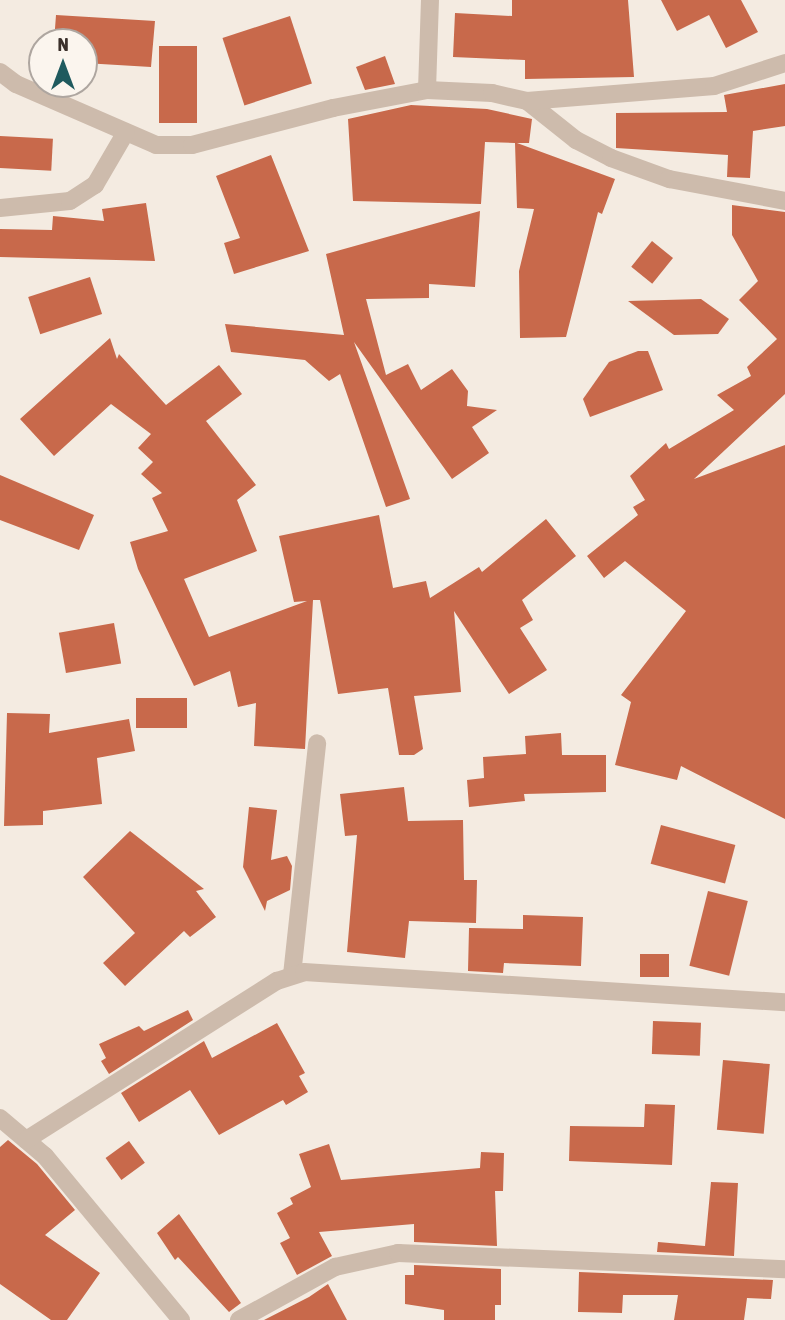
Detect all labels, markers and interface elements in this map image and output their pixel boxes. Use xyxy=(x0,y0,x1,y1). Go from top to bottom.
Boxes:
north arrow xyxy=(28,28,98,98)
text: N xyxy=(57,33,69,55)

